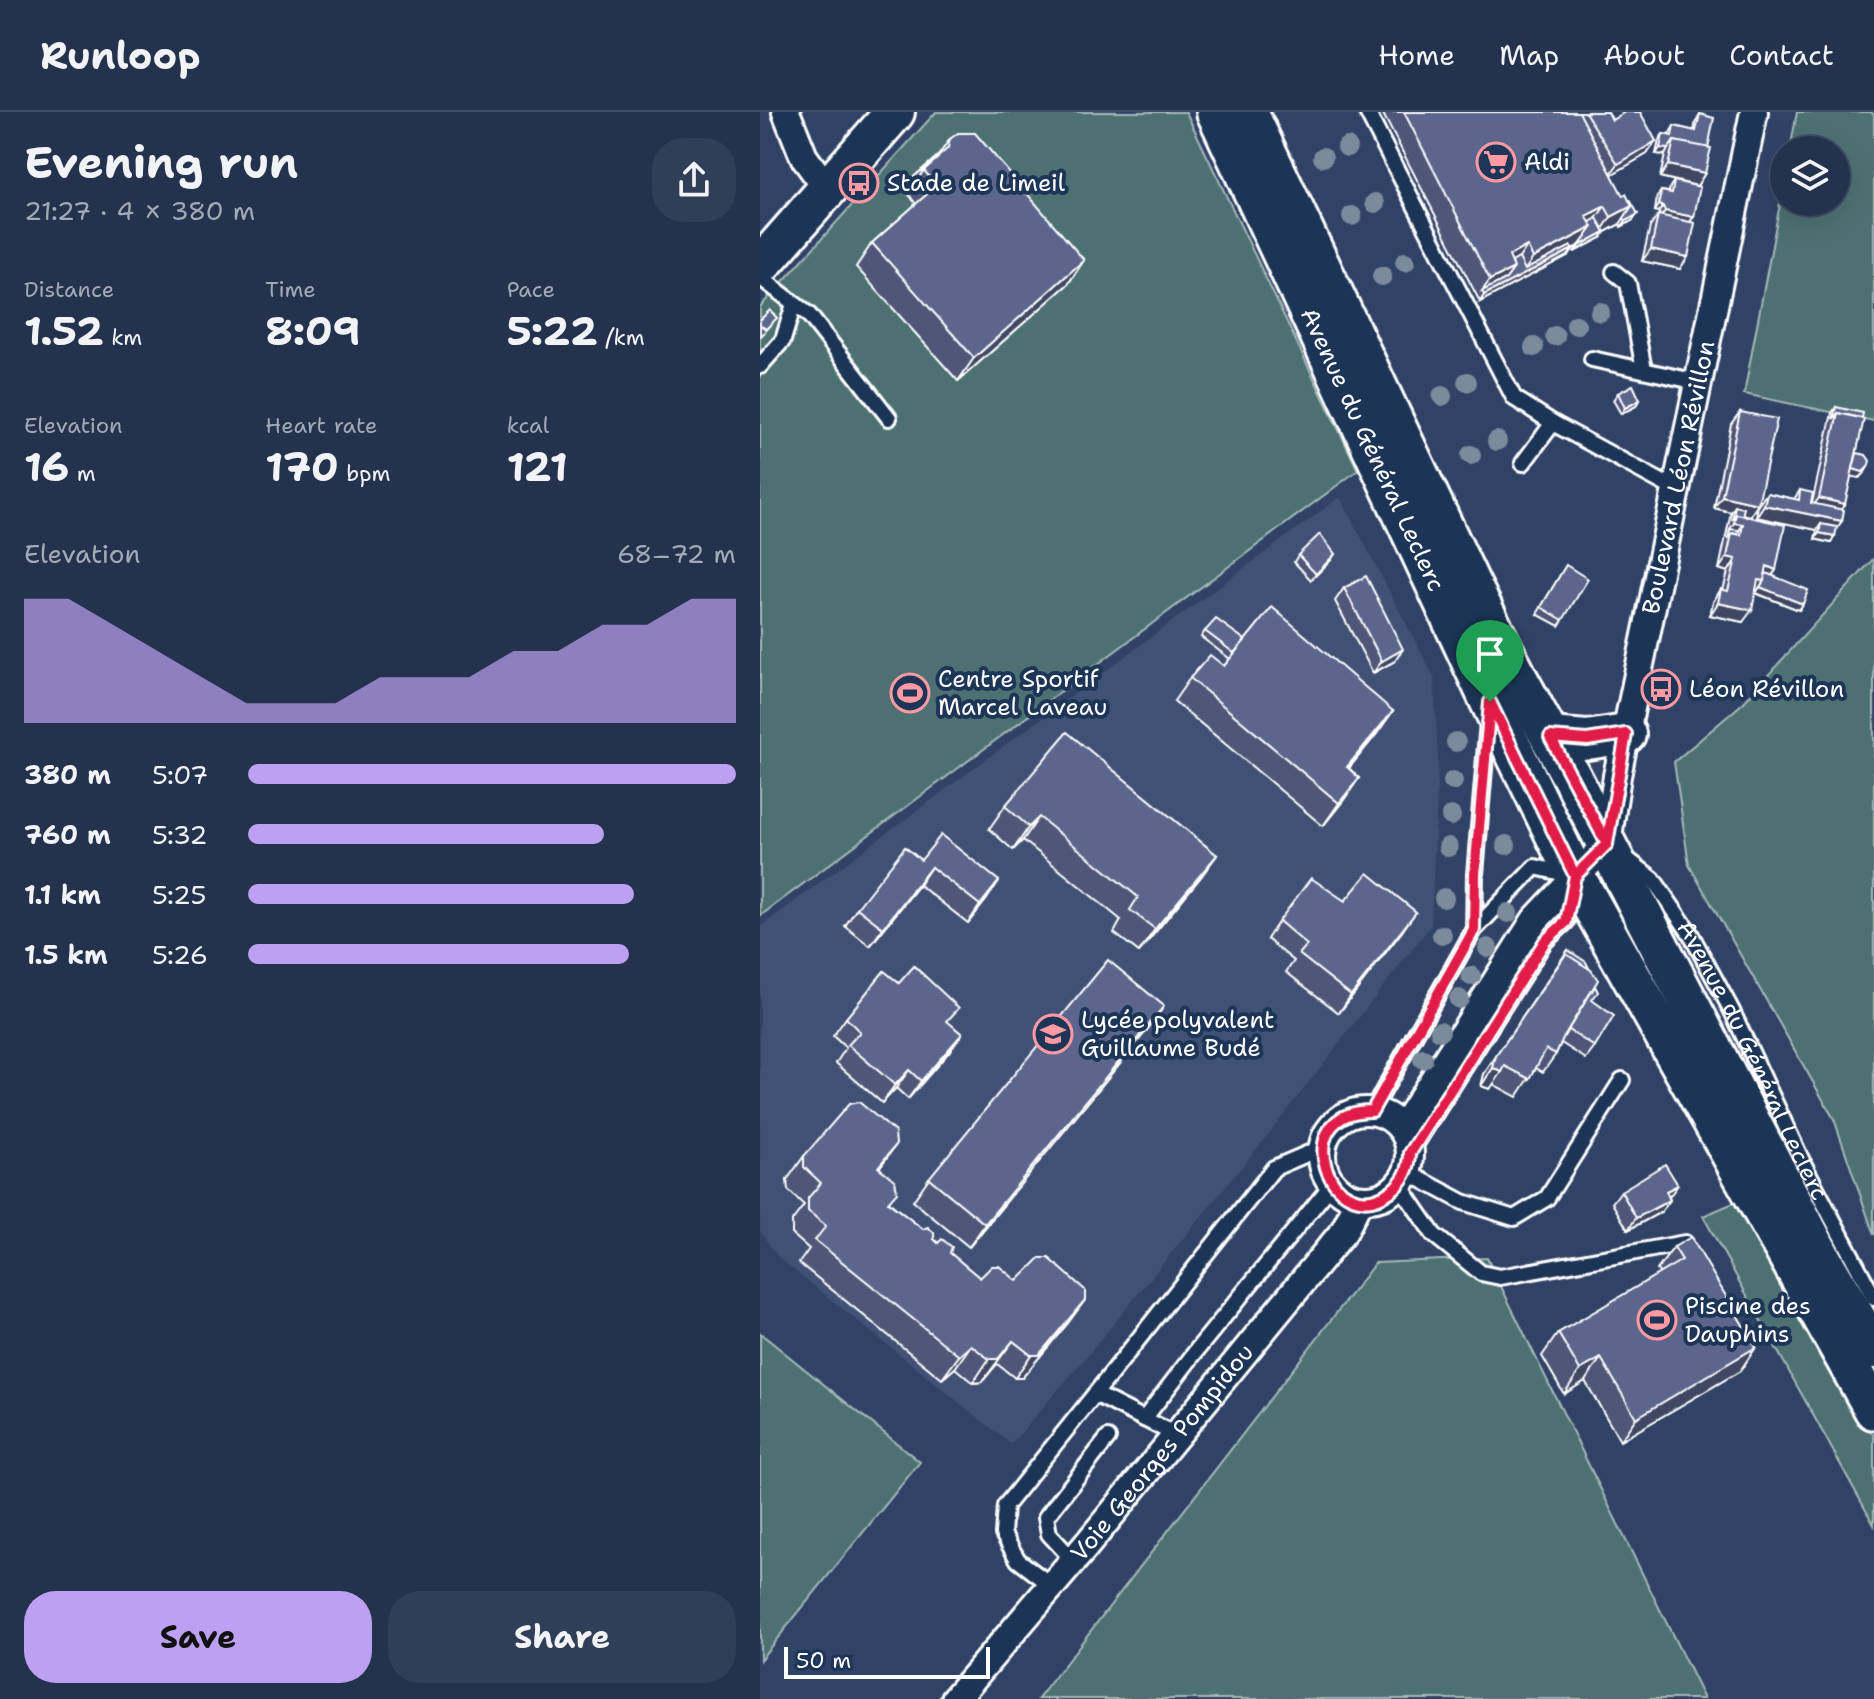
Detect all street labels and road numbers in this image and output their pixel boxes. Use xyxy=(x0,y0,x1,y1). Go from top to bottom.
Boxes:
street label: Avenue du Général Leclerc xyxy=(1293,303,1452,596)
street label: Boulevard Léon Révillon xyxy=(1635,338,1722,617)
street label: Avenue du Général Leclerc xyxy=(1670,913,1836,1206)
street label: Voie Georges Pompidou xyxy=(1064,1337,1261,1568)

